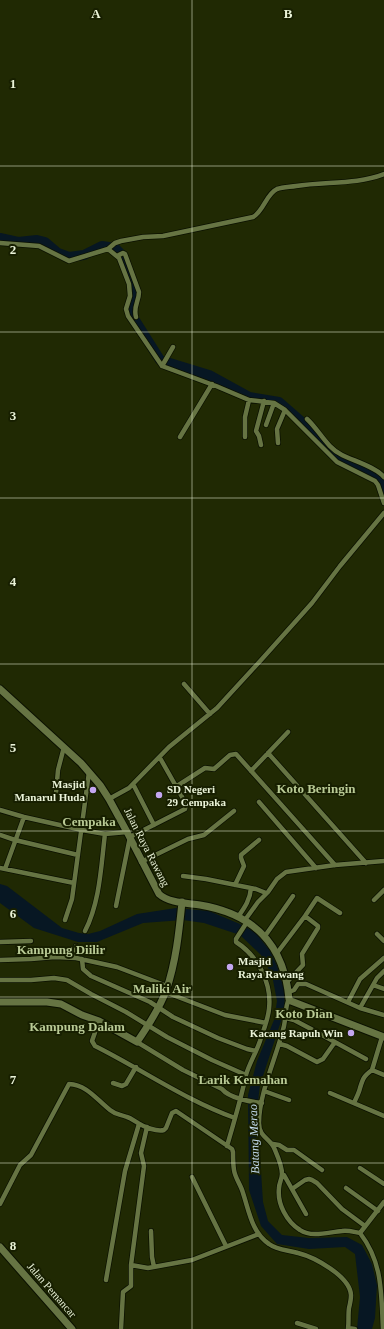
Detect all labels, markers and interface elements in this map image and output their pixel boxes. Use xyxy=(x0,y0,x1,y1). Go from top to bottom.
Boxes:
text: A xyxy=(91,6,101,21)
text: B xyxy=(284,6,293,21)
text: 1 xyxy=(10,76,16,91)
text: 2 xyxy=(10,242,16,257)
text: 3 xyxy=(10,408,17,423)
text: 4 xyxy=(10,574,17,589)
text: 5 xyxy=(10,740,17,755)
place label: Masjid Manarul Huda xyxy=(14,778,85,803)
district label: Koto Beringin xyxy=(276,781,356,796)
place label: SD Negeri 29 Cempaka xyxy=(167,783,226,808)
marker: Masjid Manarul Huda xyxy=(88,785,98,795)
marker: SD Negeri 29 Cempaka xyxy=(154,790,164,800)
street label: Jalan Raya Rawang xyxy=(122,806,172,889)
district label: Cempaka xyxy=(62,814,116,829)
text: 6 xyxy=(10,906,17,921)
district label: Kampung Diilir xyxy=(17,942,105,957)
place label: Masjid Raya Rawang xyxy=(238,955,304,980)
marker: Masjid Raya Rawang xyxy=(225,962,235,972)
district label: Maliki Air xyxy=(133,981,191,996)
district label: Koto Dian xyxy=(275,1006,333,1021)
district label: Kampung Dalam xyxy=(29,1019,125,1034)
place label: Kacang Rapuh Win xyxy=(250,1027,343,1039)
marker: Kacang Rapuh Win xyxy=(346,1028,356,1038)
text: 7 xyxy=(10,1072,17,1087)
district label: Larik Kemahan xyxy=(198,1072,288,1087)
water label: Batang Merao xyxy=(246,1104,262,1174)
text: 8 xyxy=(10,1238,17,1253)
street label: Jalan Pemancar xyxy=(25,1260,79,1320)

